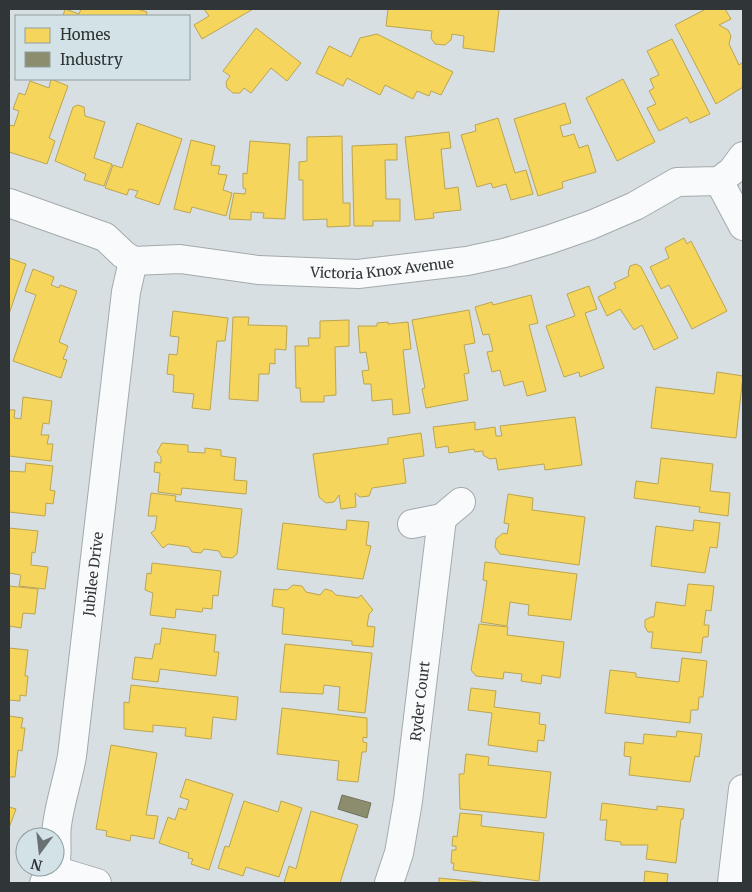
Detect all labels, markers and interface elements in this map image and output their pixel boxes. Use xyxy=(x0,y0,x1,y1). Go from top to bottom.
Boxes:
legend xyxy=(15,15,190,80)
text: Homes xyxy=(60,25,111,44)
text: Industry xyxy=(60,50,123,69)
street label: Victoria Knox Avenue xyxy=(309,254,455,283)
street label: Jubilee Drive xyxy=(79,531,107,618)
street label: Ryder Court xyxy=(406,660,434,742)
north arrow xyxy=(15,827,65,877)
text: N xyxy=(29,854,44,875)

